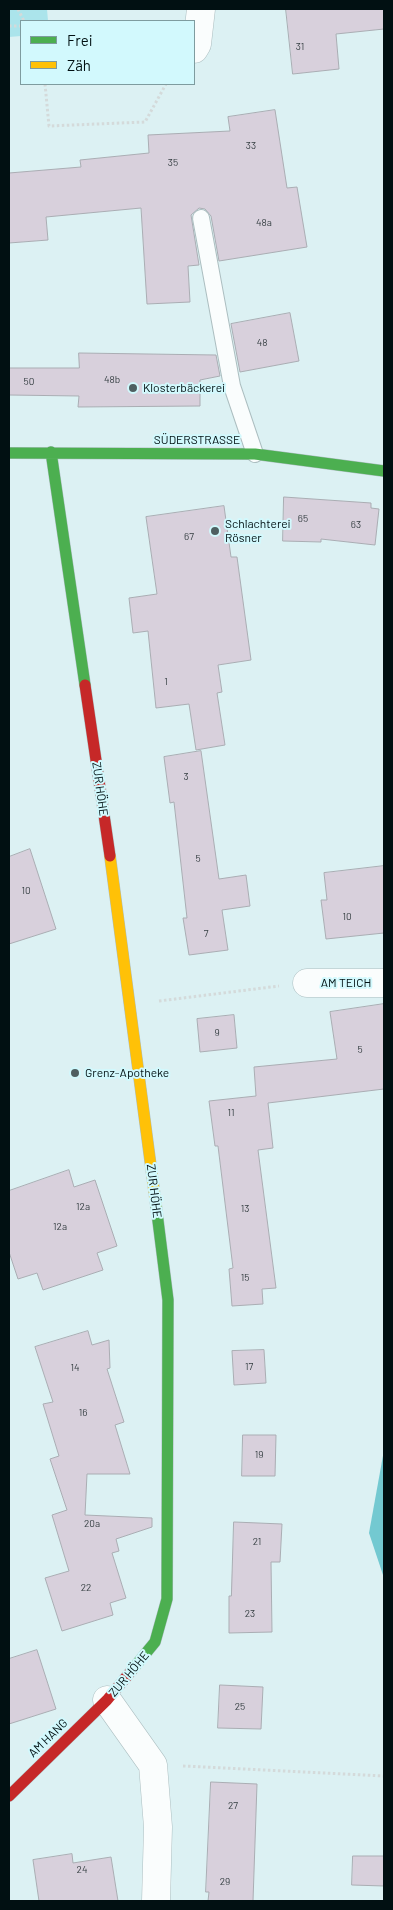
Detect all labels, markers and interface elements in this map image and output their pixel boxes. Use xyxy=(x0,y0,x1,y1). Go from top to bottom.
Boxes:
legend xyxy=(20,20,195,85)
text: Frei xyxy=(67,31,93,49)
house number: 31 xyxy=(296,41,304,53)
text: Zäh xyxy=(67,56,91,74)
house number: 33 xyxy=(246,140,256,152)
house number: 35 xyxy=(168,157,178,169)
house number: 48a xyxy=(256,217,272,229)
house number: 48 xyxy=(257,337,267,349)
house number: 48b xyxy=(104,374,120,386)
house number: 50 xyxy=(24,376,34,388)
place label: Klosterbäckerei xyxy=(143,381,225,395)
marker: Klosterbäckerei xyxy=(127,382,139,394)
street label: SÜDERSTRASSE xyxy=(154,433,240,447)
house number: 65 xyxy=(298,513,308,525)
place label: Schlachterei Rösner xyxy=(225,517,291,545)
house number: 63 xyxy=(351,519,361,531)
marker: Schlachterei Rösner xyxy=(209,525,221,537)
house number: 67 xyxy=(184,531,194,543)
house number: 1 xyxy=(164,676,168,688)
street label: ZUR HÖHE xyxy=(89,761,111,817)
house number: 3 xyxy=(183,771,189,783)
house number: 5 xyxy=(195,853,201,865)
house number: 10 xyxy=(21,885,31,897)
house number: 10 xyxy=(342,911,352,923)
house number: 7 xyxy=(204,928,208,940)
street label: AM TEICH xyxy=(321,976,371,990)
house number: 9 xyxy=(214,1027,220,1039)
house number: 5 xyxy=(357,1044,363,1056)
place label: Grenz-Apotheke xyxy=(85,1066,169,1080)
marker: Grenz-Apotheke xyxy=(69,1067,81,1079)
house number: 11 xyxy=(227,1107,235,1119)
street label: ZUR HÖHE xyxy=(144,1163,164,1219)
house number: 12a xyxy=(76,1201,90,1213)
house number: 13 xyxy=(241,1203,249,1215)
house number: 12a xyxy=(53,1221,67,1233)
house number: 15 xyxy=(241,1272,249,1284)
house number: 17 xyxy=(245,1361,253,1373)
house number: 14 xyxy=(70,1362,80,1374)
house number: 16 xyxy=(79,1407,87,1419)
house number: 19 xyxy=(255,1449,263,1461)
house number: 20a xyxy=(84,1518,100,1530)
house number: 21 xyxy=(253,1536,261,1548)
house number: 22 xyxy=(81,1582,91,1594)
house number: 23 xyxy=(245,1608,255,1620)
street label: ZUR HÖHE xyxy=(106,1648,152,1700)
house number: 25 xyxy=(235,1701,245,1713)
street label: AM HANG xyxy=(25,1716,71,1760)
house number: 27 xyxy=(228,1800,238,1812)
house number: 24 xyxy=(77,1864,87,1876)
house number: 29 xyxy=(220,1876,230,1888)

